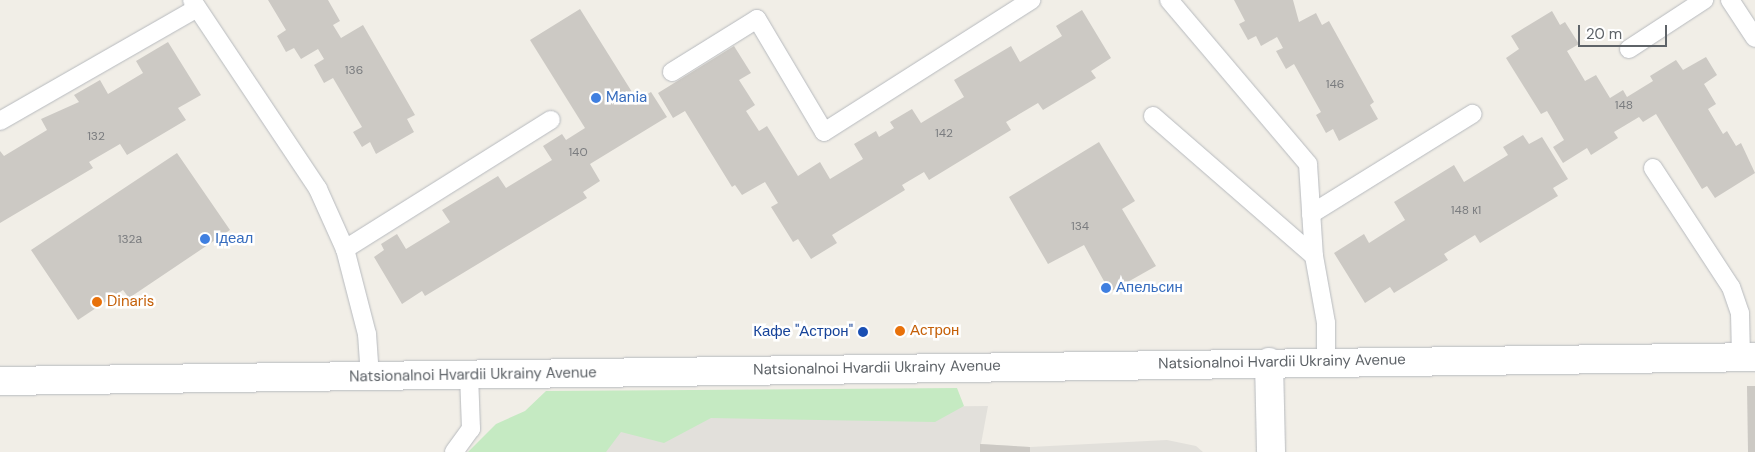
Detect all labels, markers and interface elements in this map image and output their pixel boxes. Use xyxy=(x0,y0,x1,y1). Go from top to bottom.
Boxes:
scale bar xyxy=(1580,15,1669,47)
text: 20 m xyxy=(1586,24,1622,44)
house number: 136 xyxy=(345,64,363,78)
house number: 146 xyxy=(1326,78,1344,92)
place label: Mania xyxy=(606,89,647,107)
marker: Mania xyxy=(590,92,602,104)
house number: 148 xyxy=(1615,99,1633,113)
house number: 142 xyxy=(935,127,953,141)
house number: 132 xyxy=(87,130,105,144)
house number: 140 xyxy=(568,146,588,160)
house number: 148 к1 xyxy=(1451,204,1481,218)
house number: 134 xyxy=(1071,220,1089,234)
place label: Ідеал xyxy=(215,230,253,248)
house number: 132а xyxy=(118,233,142,247)
marker: Ідеал xyxy=(199,233,211,245)
place label: Апельсин xyxy=(1116,279,1183,297)
marker: Апельсин xyxy=(1100,282,1112,294)
place label: Dinaris xyxy=(107,293,154,311)
marker: Dinaris xyxy=(91,296,103,308)
place label: Астрон xyxy=(910,322,959,340)
place label: Кафе "Астрон" xyxy=(753,323,853,341)
marker: Астрон xyxy=(894,325,906,337)
marker: Кафе "Астрон" xyxy=(857,326,869,338)
street label: Natsionalnoi Hvardii Ukrainy Avenue xyxy=(1158,351,1406,373)
street label: Natsionalnoi Hvardii Ukrainy Avenue xyxy=(753,357,1001,379)
street label: Natsionalnoi Hvardii Ukrainy Avenue xyxy=(349,364,597,386)

